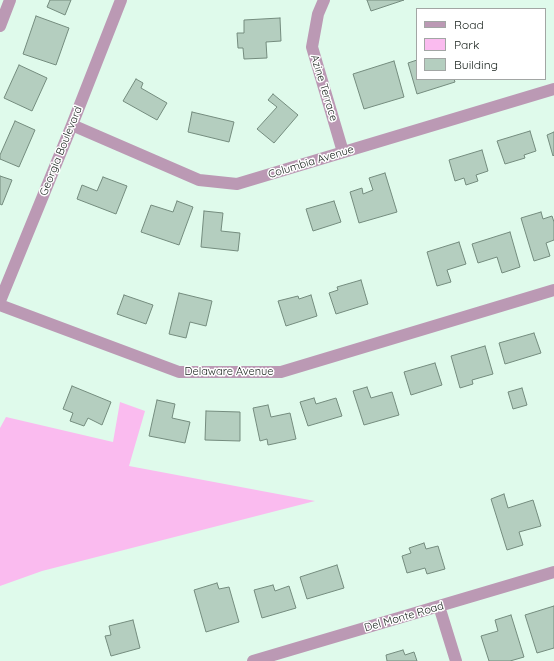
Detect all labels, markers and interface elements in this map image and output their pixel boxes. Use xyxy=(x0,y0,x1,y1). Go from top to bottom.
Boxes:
legend xyxy=(416,8,546,80)
text: Road xyxy=(454,17,484,32)
text: Park xyxy=(454,37,479,52)
street label: Azine Terrace xyxy=(308,53,340,123)
text: Building xyxy=(454,57,498,72)
street label: Georgia Boulevard xyxy=(37,104,85,198)
street label: Columbia Avenue xyxy=(267,143,355,181)
street label: Delaware Avenue xyxy=(184,365,274,379)
street label: Del Monte Road xyxy=(363,599,445,635)

